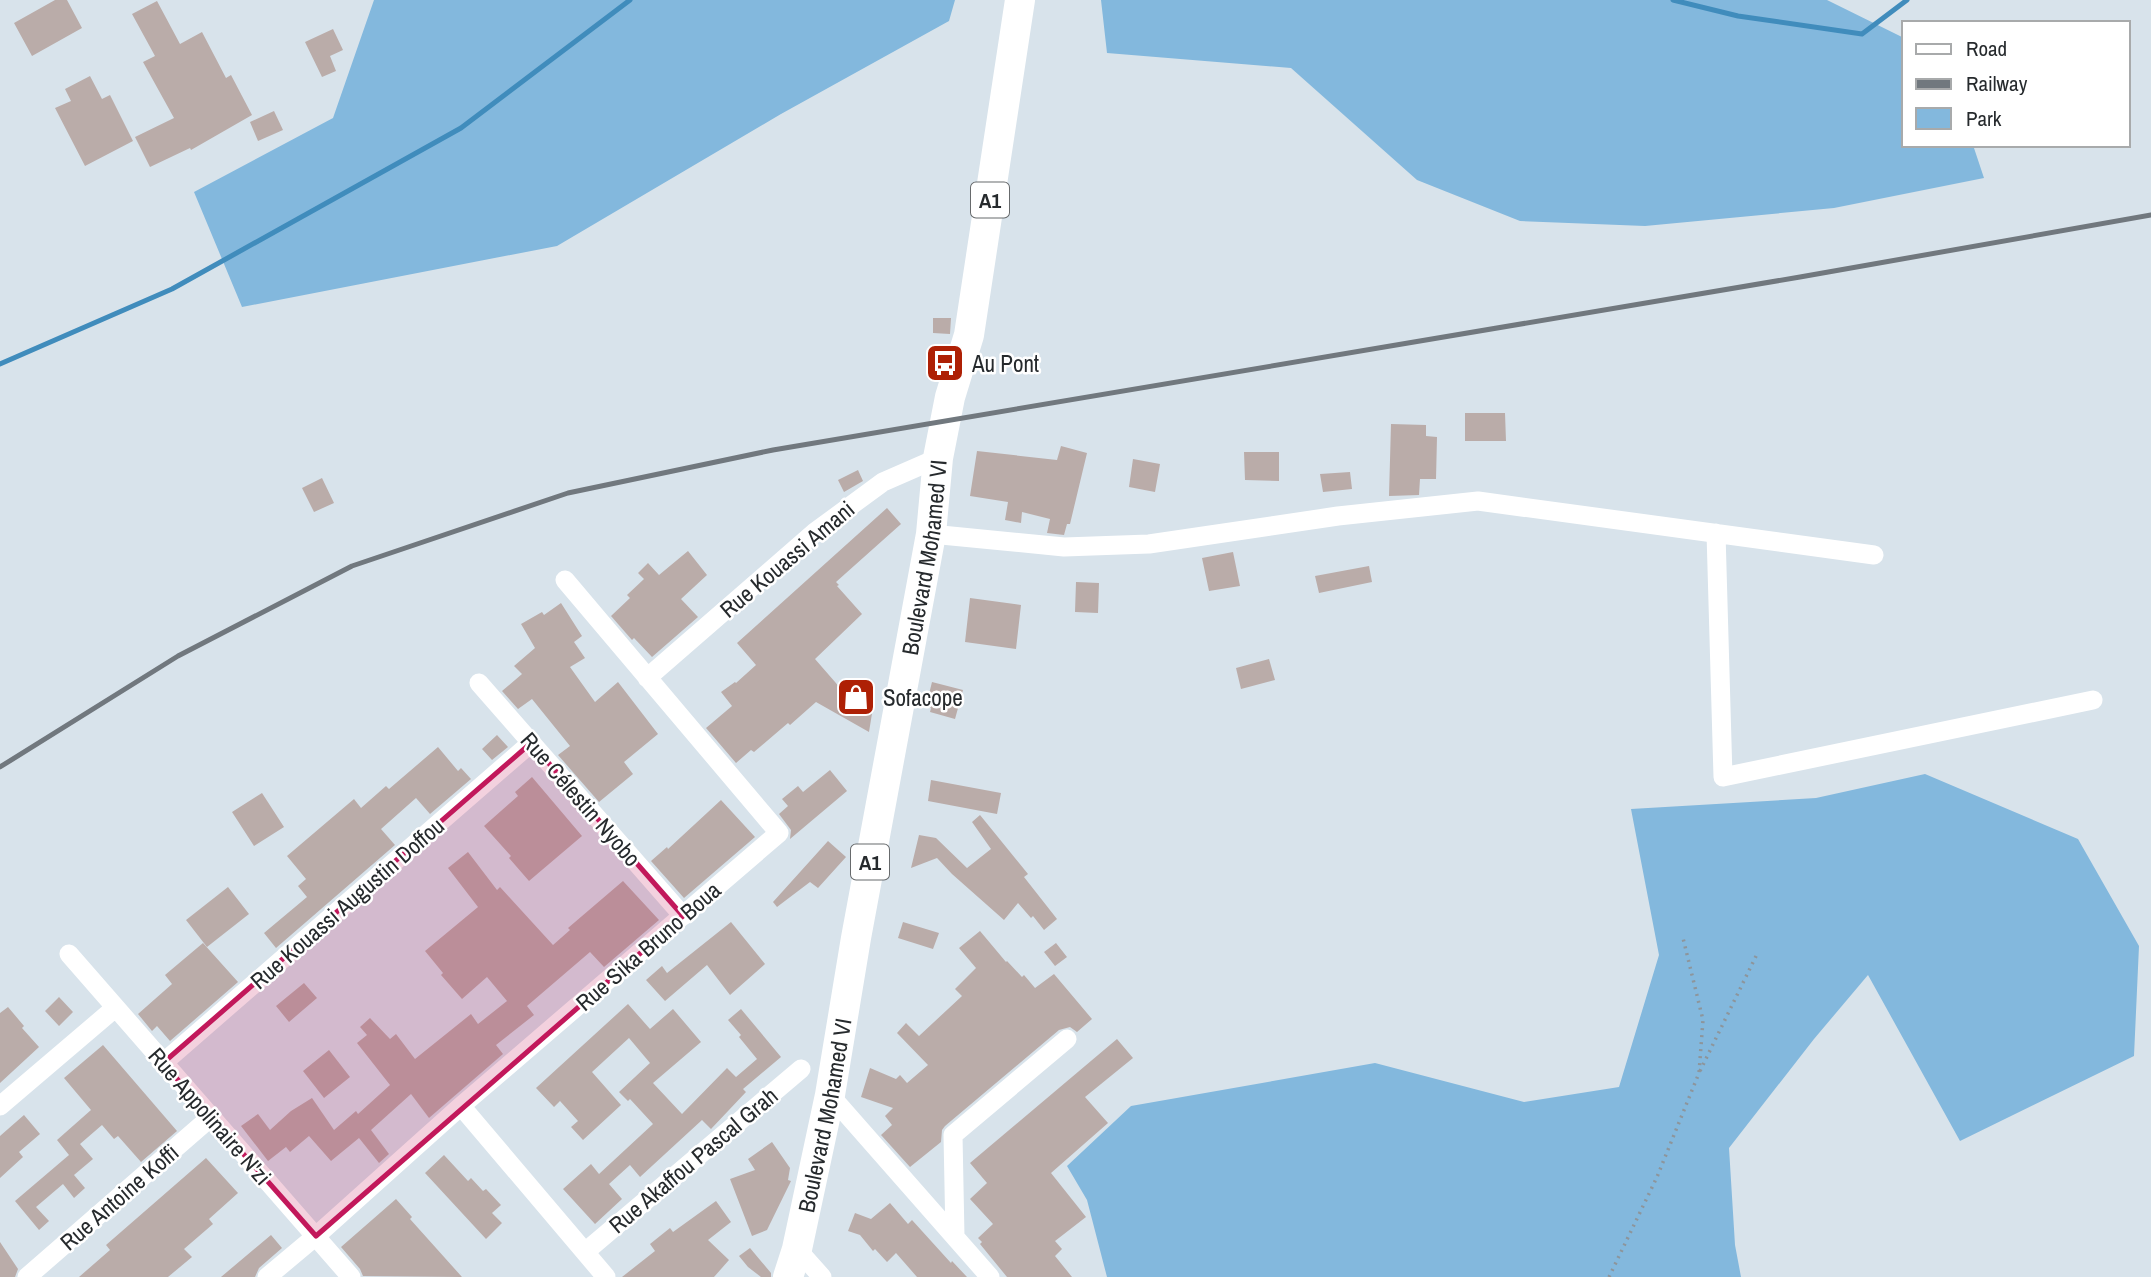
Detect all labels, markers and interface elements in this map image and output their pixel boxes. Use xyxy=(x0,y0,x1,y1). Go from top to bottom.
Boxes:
legend xyxy=(1902,21,2130,147)
text: Road xyxy=(1966,34,2007,63)
text: Railway xyxy=(1966,69,2028,98)
text: Park xyxy=(1966,104,2002,133)
road number: A1 xyxy=(971,182,1009,218)
bus stop icon: Au Pont xyxy=(924,342,966,384)
place label: Au Pont xyxy=(971,348,1039,379)
street label: Boulevard Mohamed VI xyxy=(893,458,953,657)
street label: Rue Kouassi Amani xyxy=(713,494,861,624)
shop icon: Sofacope xyxy=(835,676,877,718)
place label: Sofacope xyxy=(883,682,963,713)
street label: Rue Célestin Nyobo xyxy=(514,725,648,873)
street label: Rue Kouassi Augustin Doffou xyxy=(244,810,450,996)
road number: A1 xyxy=(851,844,889,880)
street label: Rue Sika Bruno Boua xyxy=(569,874,727,1018)
street label: Boulevard Mohamed VI xyxy=(790,1016,858,1215)
street label: Rue Appolinaire N'zi xyxy=(142,1041,278,1191)
street label: Rue Akaffou Pascal Grah xyxy=(602,1080,784,1240)
street label: Rue Antoine Koffi xyxy=(53,1137,185,1257)

